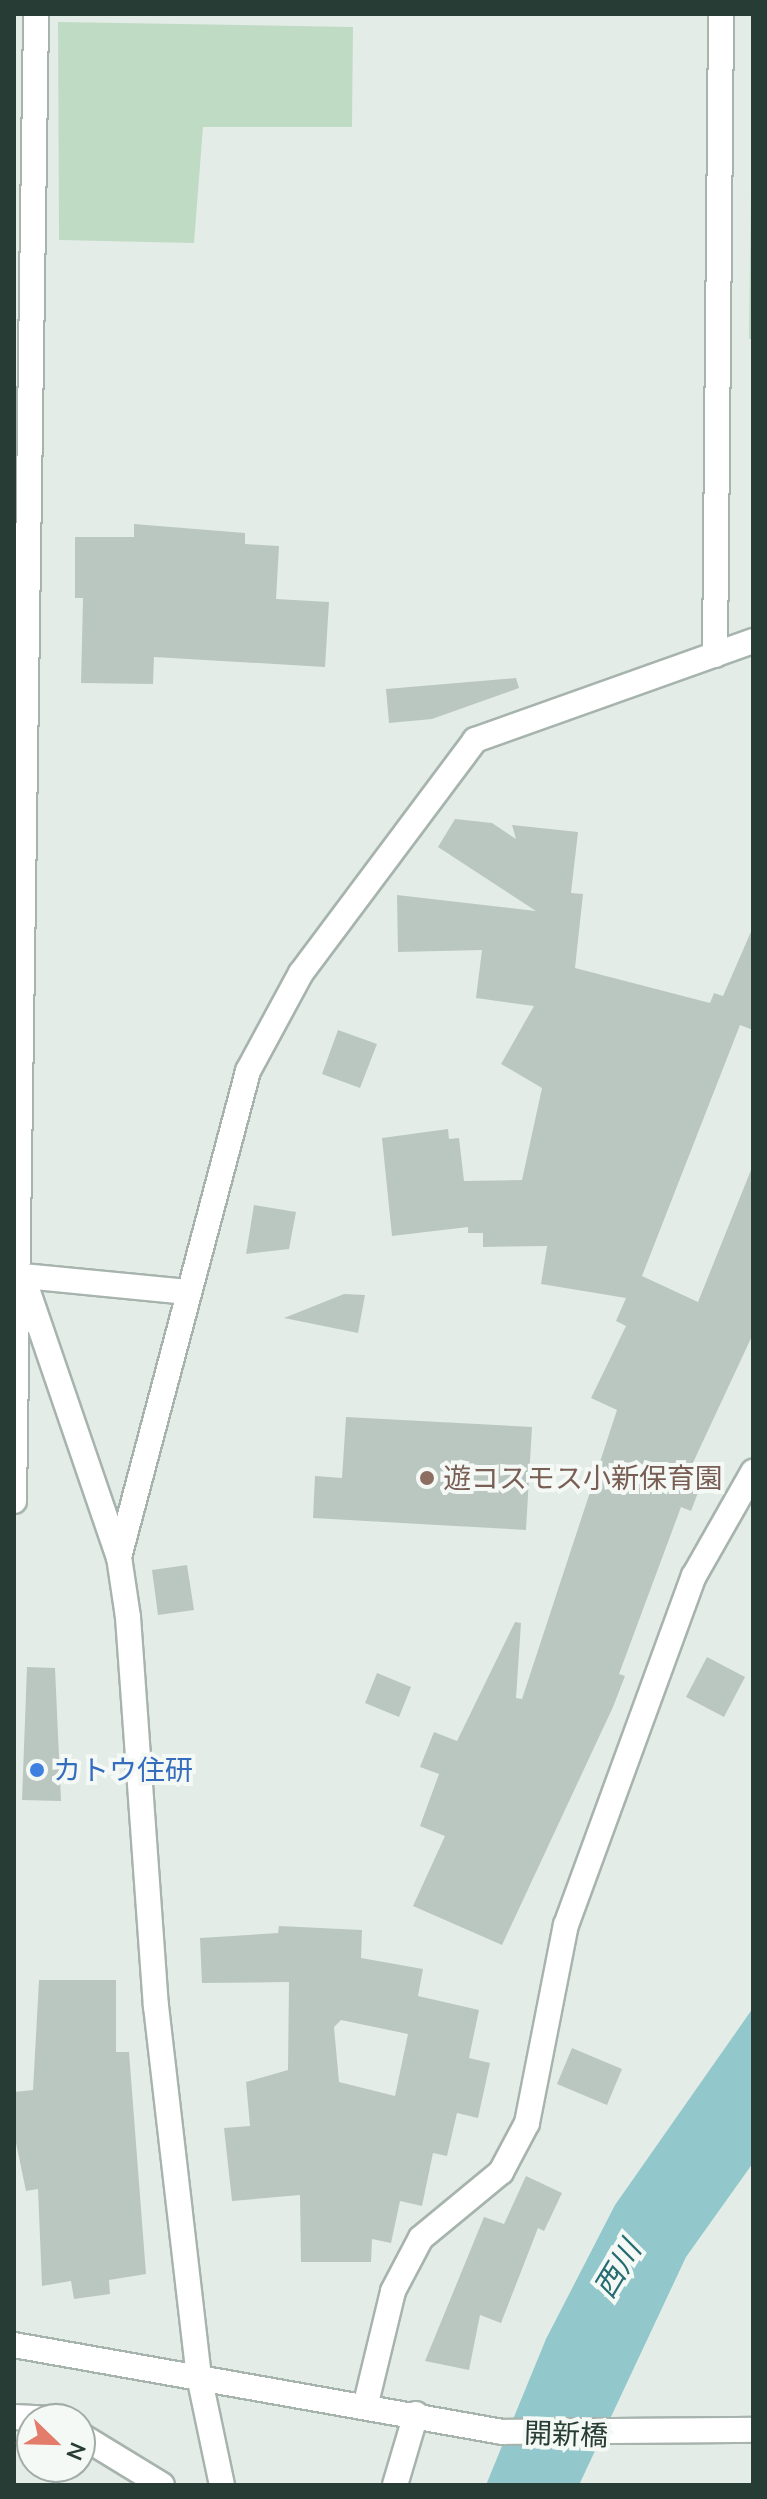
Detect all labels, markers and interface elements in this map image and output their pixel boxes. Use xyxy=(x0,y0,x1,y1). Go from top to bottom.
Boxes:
place label: 遊コスモス小新保育園 xyxy=(443,1461,723,1495)
marker: 遊コスモス小新保育園 xyxy=(418,1469,436,1487)
place label: カトウ住研 xyxy=(53,1753,193,1787)
marker: カトウ住研 xyxy=(28,1761,46,1779)
water label: 西川 xyxy=(586,2234,648,2304)
north arrow xyxy=(16,2403,96,2483)
street label: 開新橋 xyxy=(523,2416,609,2452)
text: N xyxy=(60,2438,92,2465)

